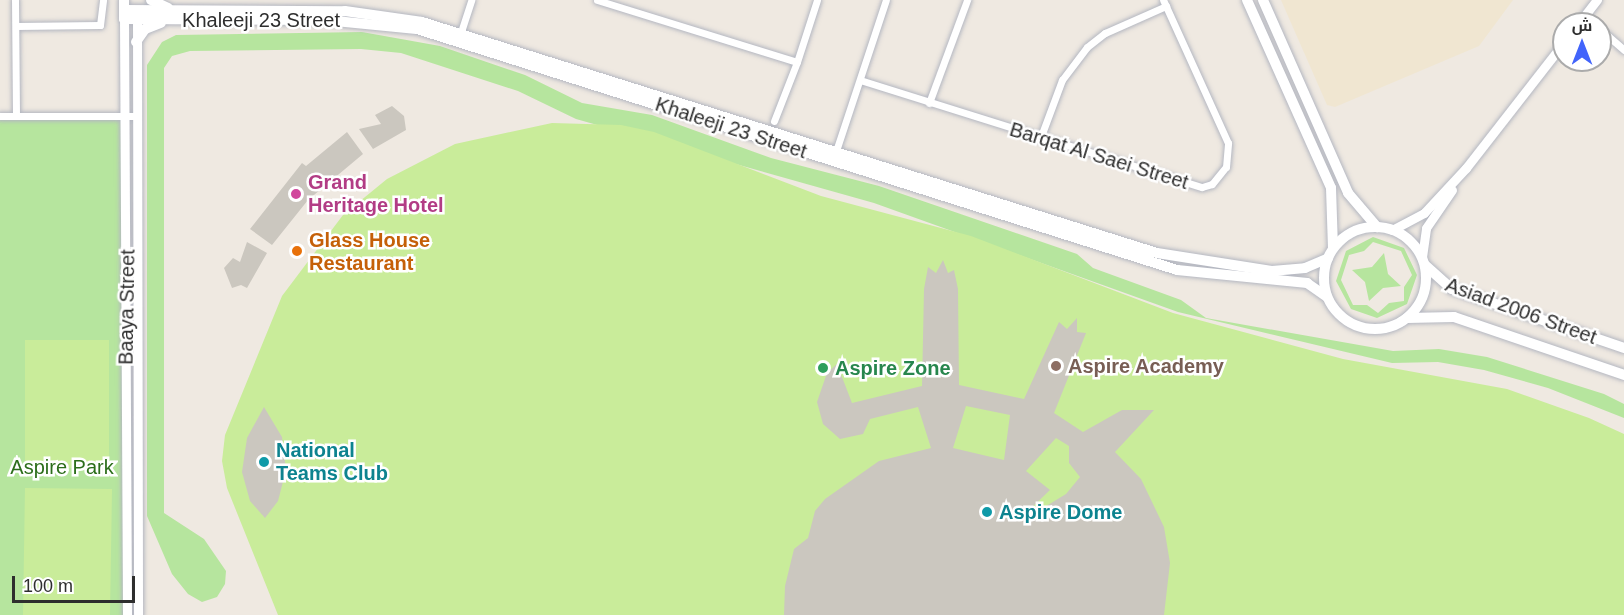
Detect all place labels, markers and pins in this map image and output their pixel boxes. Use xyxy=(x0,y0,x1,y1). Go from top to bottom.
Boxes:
place label: Grand Heritage Hotel xyxy=(308,170,444,217)
marker: Grand Heritage Hotel xyxy=(289,187,303,201)
place label: Glass House Restaurant xyxy=(309,228,430,275)
marker: Glass House Restaurant xyxy=(290,244,304,258)
place label: Aspire Academy xyxy=(1068,354,1225,378)
place label: Aspire Zone xyxy=(835,356,951,380)
marker: Aspire Academy xyxy=(1049,359,1063,373)
marker: Aspire Zone xyxy=(816,361,830,375)
place label: National Teams Club xyxy=(276,438,388,485)
marker: National Teams Club xyxy=(257,455,271,469)
place label: Aspire Dome xyxy=(999,500,1122,524)
marker: Aspire Dome xyxy=(980,505,994,519)

